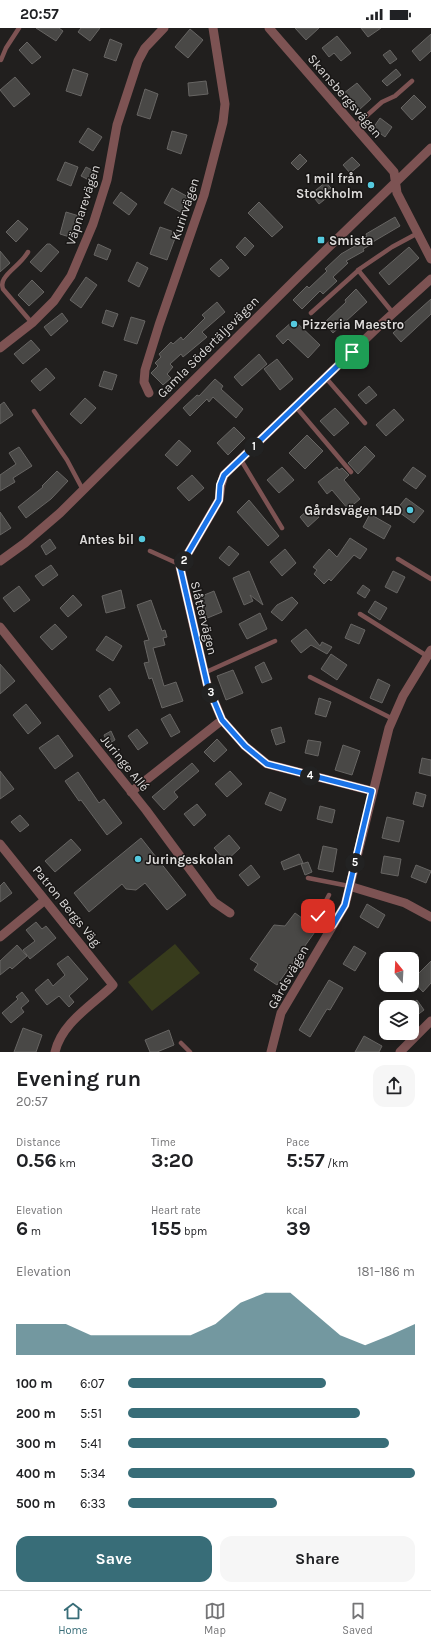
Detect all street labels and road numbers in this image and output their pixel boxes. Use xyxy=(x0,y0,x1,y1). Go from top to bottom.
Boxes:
street label: Skansbergsvägen xyxy=(305,51,385,141)
street label: Väpnarevägen xyxy=(63,163,103,247)
street label: Kurirvägen xyxy=(168,176,202,242)
street label: Gamla Södertäljevägen xyxy=(154,293,262,401)
street label: Slåttervägen xyxy=(188,580,220,656)
street label: Juringe Allé xyxy=(98,732,152,794)
street label: Patron Bergs Väg xyxy=(30,862,105,950)
street label: Gårdsvägen xyxy=(264,943,312,1011)

